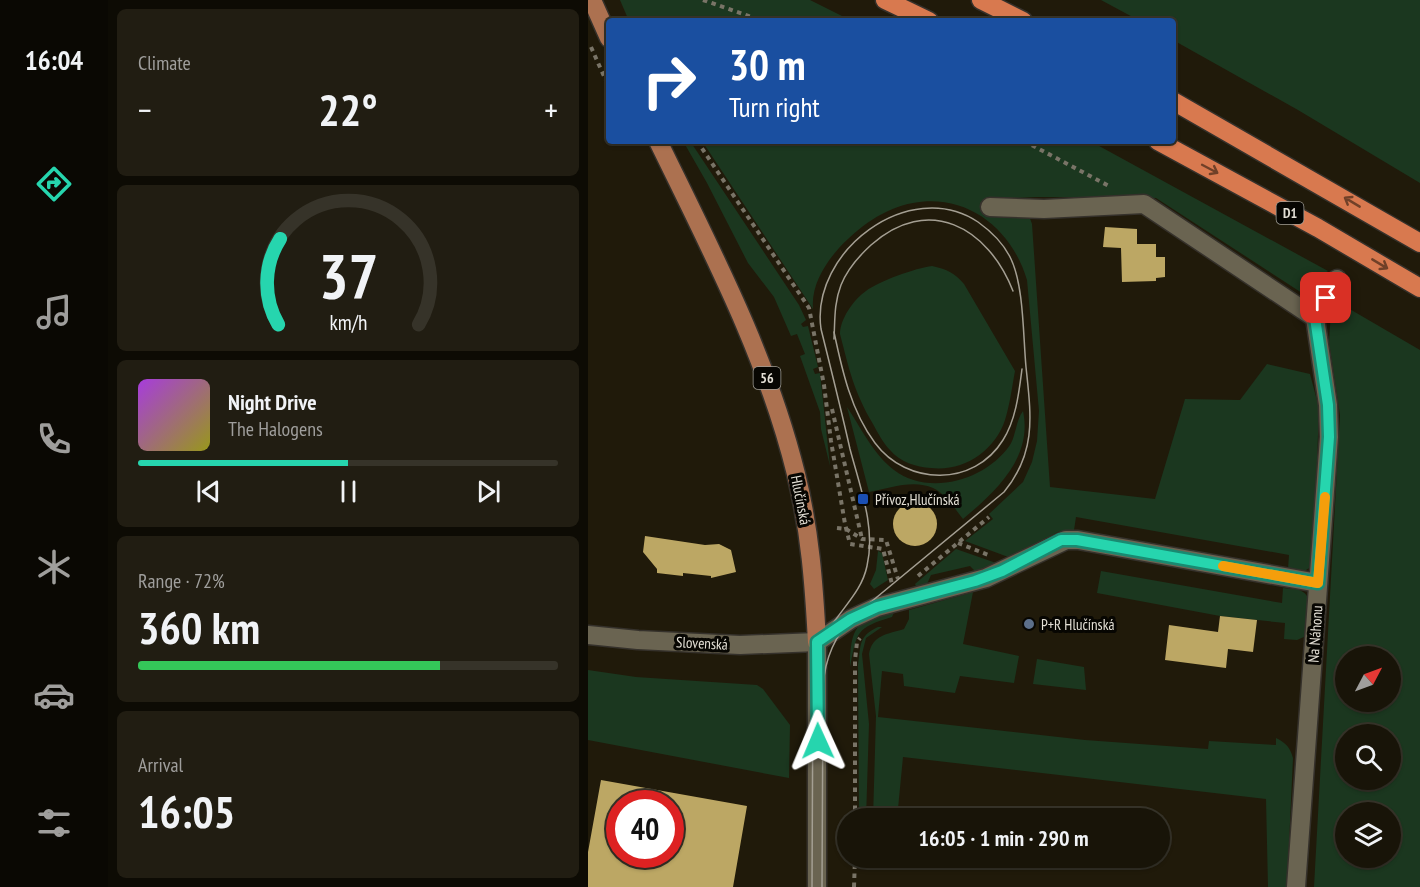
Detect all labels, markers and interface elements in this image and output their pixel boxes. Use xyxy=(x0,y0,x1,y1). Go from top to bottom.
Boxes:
text: 30 m xyxy=(729,37,806,92)
icon: right xyxy=(630,42,708,120)
text: 16:04 xyxy=(25,43,83,77)
text: Climate xyxy=(138,50,191,76)
text: 22° xyxy=(318,80,378,138)
text: − xyxy=(138,88,152,131)
text: + xyxy=(544,88,558,131)
text: Turn right xyxy=(729,90,820,124)
icon: directions xyxy=(33,163,75,205)
one-way arrow xyxy=(1200,164,1218,175)
one-way arrow xyxy=(1344,196,1361,208)
road number: D1 xyxy=(1276,202,1304,224)
text: 37 xyxy=(318,235,378,316)
one-way arrow xyxy=(1371,259,1388,271)
pin xyxy=(1300,272,1351,323)
icon: arrive xyxy=(1309,281,1342,314)
icon: music xyxy=(33,291,75,333)
text: km/h xyxy=(329,308,367,336)
road number: 56 xyxy=(754,367,780,389)
text: Night Drive xyxy=(228,388,317,416)
text: The Halogens xyxy=(228,416,323,442)
icon: phone xyxy=(33,418,75,460)
street label: Hlučínská xyxy=(787,474,815,526)
icon: previous xyxy=(192,475,225,508)
icon: pause xyxy=(332,475,365,508)
icon: next xyxy=(472,475,505,508)
place label: Přívoz,Hlučínská xyxy=(875,490,960,509)
marker: Přívoz,Hlučínská xyxy=(856,492,870,506)
icon: climate xyxy=(33,546,75,588)
text: Range · 72% xyxy=(138,568,225,594)
text: 360 km xyxy=(138,598,260,656)
street label: Na Náhonu xyxy=(1304,605,1326,663)
place label: P+R Hlučínská xyxy=(1041,615,1115,634)
marker: P+R Hlučínská xyxy=(1022,617,1036,631)
street label: Slovenská xyxy=(676,632,728,654)
north arrow xyxy=(1335,646,1401,712)
map controls xyxy=(1335,646,1401,868)
icon: car xyxy=(33,674,75,716)
position arrow xyxy=(786,709,850,773)
button: search xyxy=(1335,724,1401,790)
text: Arrival xyxy=(138,752,183,778)
text: 16:05 xyxy=(138,782,235,840)
speed limit sign: 40 xyxy=(606,790,684,868)
icon: filters xyxy=(33,802,75,844)
button: layers xyxy=(1335,802,1401,868)
text: 16:05 · 1 min · 290 m xyxy=(918,824,1089,852)

